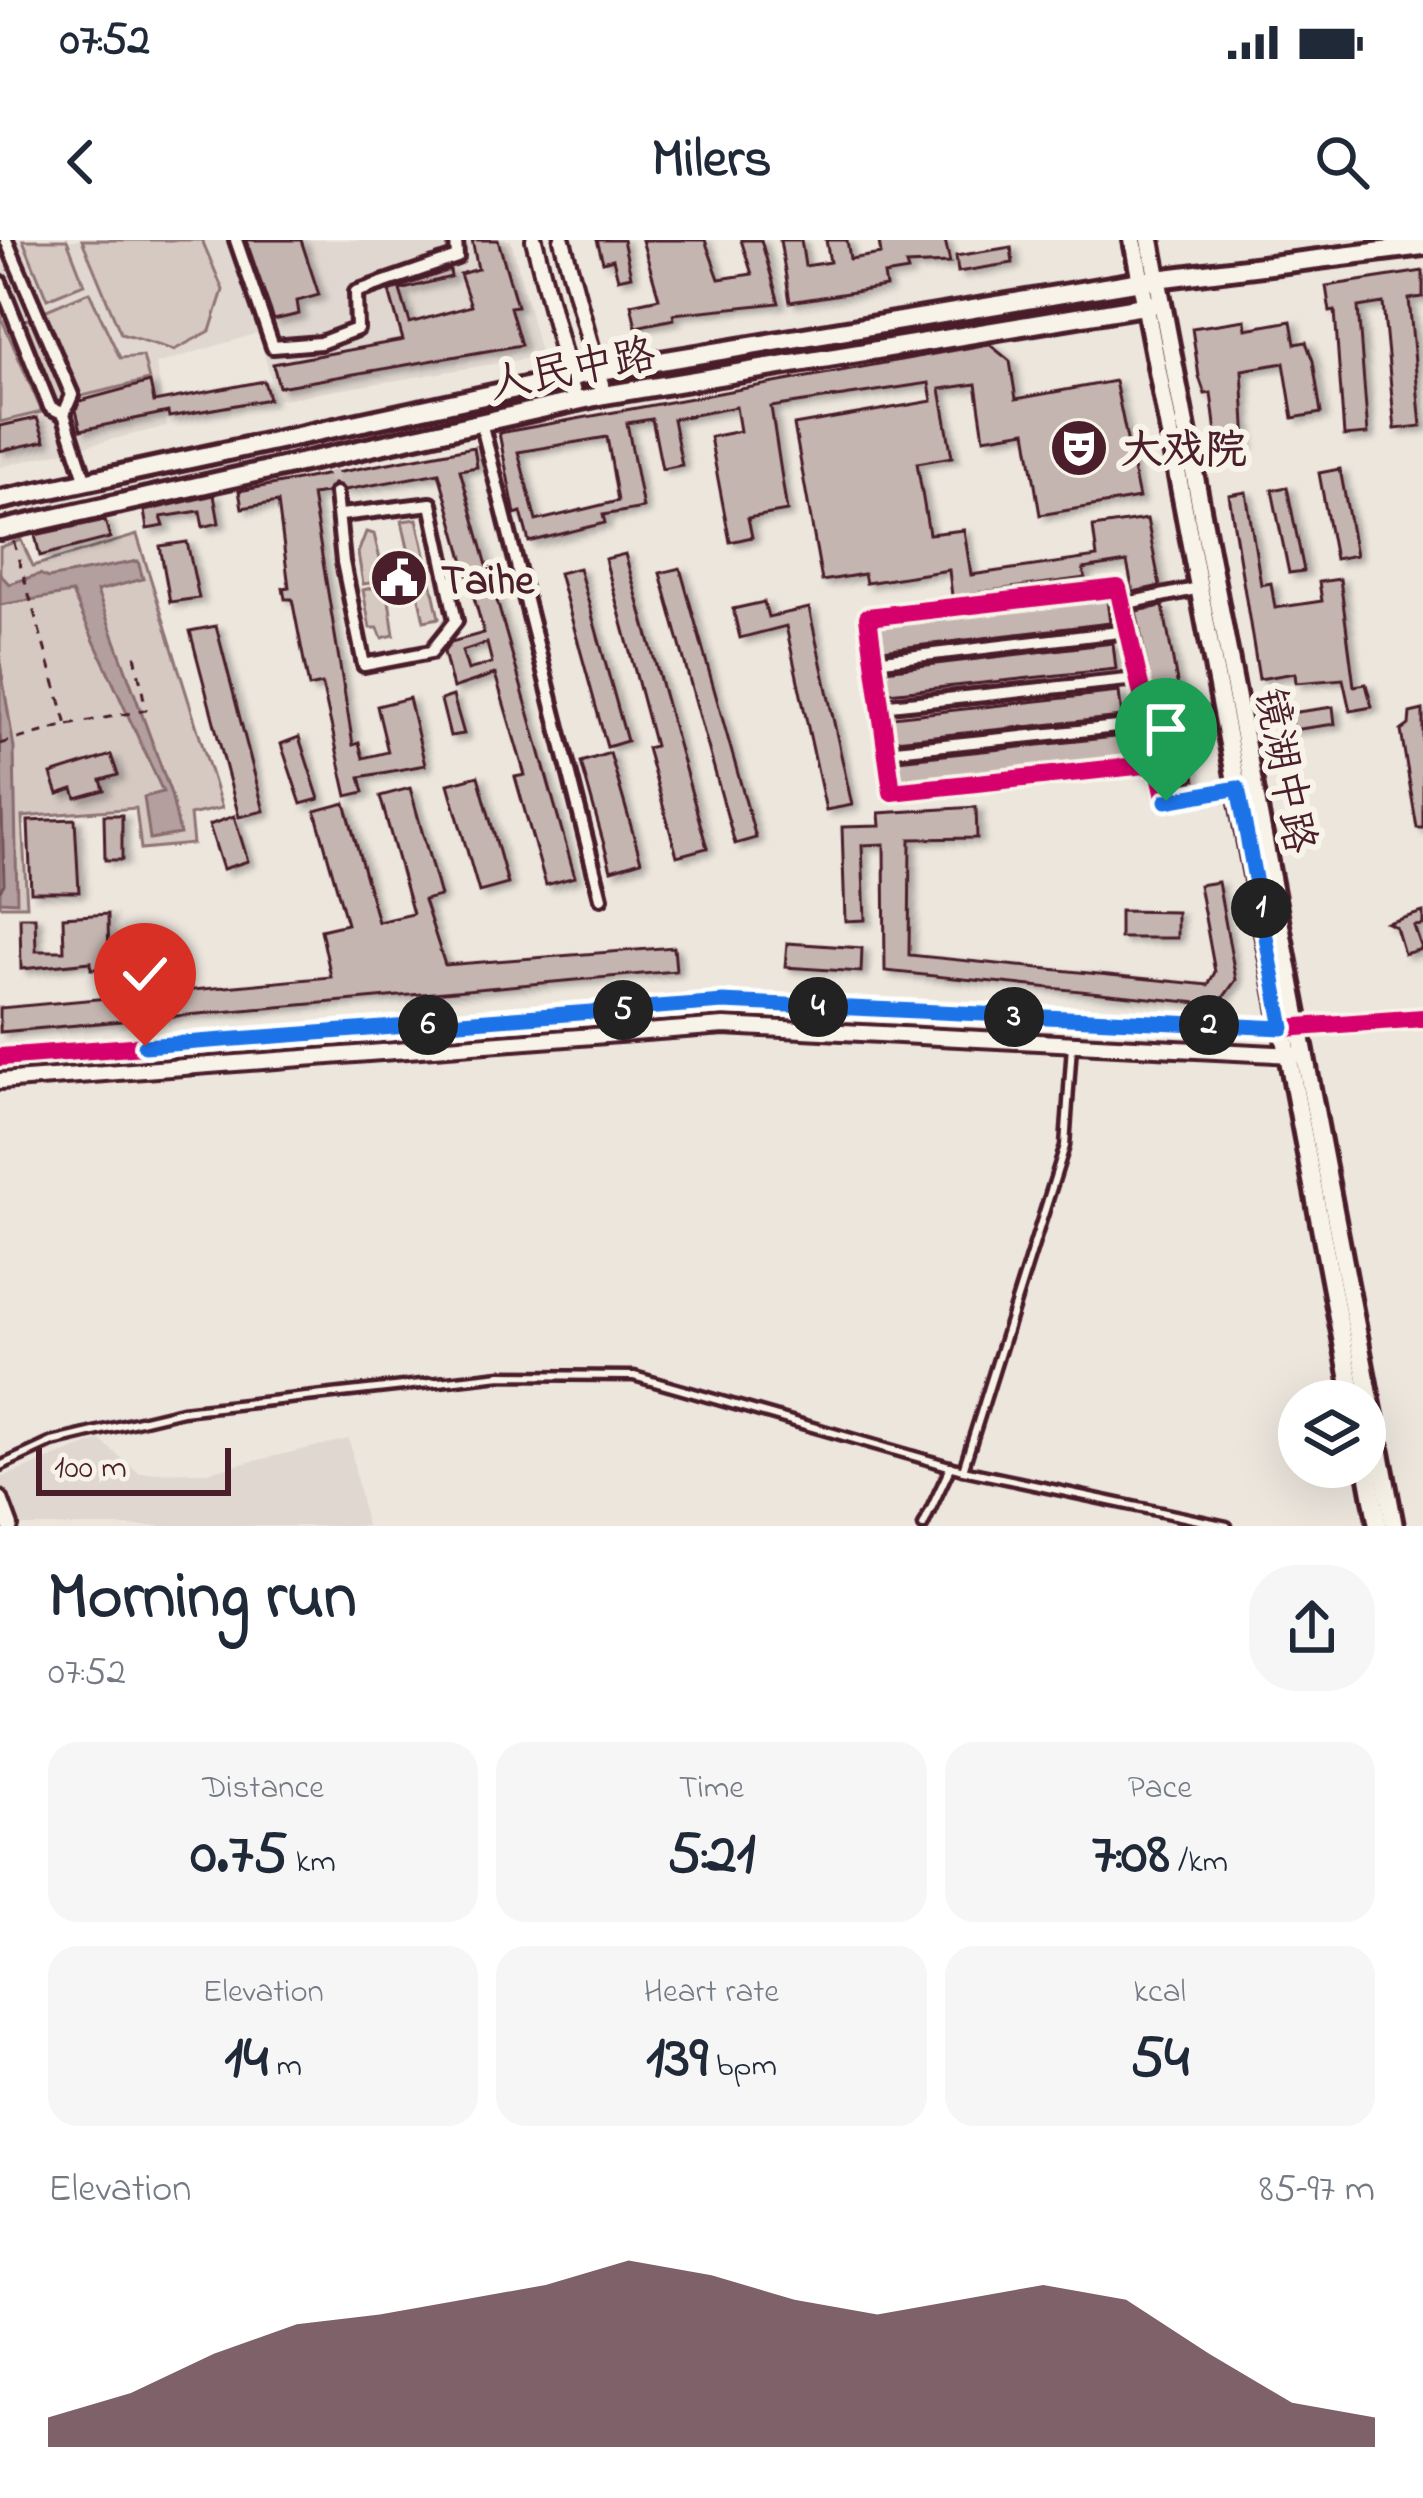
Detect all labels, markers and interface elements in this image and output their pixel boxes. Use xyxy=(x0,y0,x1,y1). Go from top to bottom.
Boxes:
text: 07:52 xyxy=(60,9,150,75)
text: Milers xyxy=(652,123,772,201)
icon: back xyxy=(48,129,114,195)
icon: search xyxy=(1309,129,1375,195)
street label: 人民中路 xyxy=(485,325,661,417)
theatre icon: 大戏院 xyxy=(1048,417,1110,479)
place label: 大戏院 xyxy=(1121,422,1247,483)
public building icon: Taihe xyxy=(368,547,430,609)
place label: Taihe xyxy=(441,552,535,613)
pin xyxy=(1115,678,1217,801)
street label: 镜湖中路 xyxy=(1237,683,1329,859)
icon: arrive xyxy=(1133,696,1199,762)
pin: 1 xyxy=(1231,878,1291,938)
text: 1 xyxy=(1256,884,1266,932)
pin xyxy=(94,923,196,1046)
icon: check xyxy=(112,941,178,1007)
pin: 4 xyxy=(788,977,848,1037)
pin: 5 xyxy=(593,980,653,1040)
text: 4 xyxy=(811,983,825,1031)
text: 5 xyxy=(614,986,632,1034)
pin: 3 xyxy=(984,987,1044,1047)
text: 3 xyxy=(1007,993,1021,1041)
pin: 6 xyxy=(398,995,458,1055)
pin: 2 xyxy=(1179,995,1239,1055)
text: 6 xyxy=(421,1001,435,1049)
text: 2 xyxy=(1201,1001,1217,1049)
map controls xyxy=(1278,1380,1386,1488)
button: layers xyxy=(1278,1380,1386,1488)
scale bar xyxy=(36,1442,231,1495)
text: 100 m xyxy=(54,1445,127,1493)
text: Morning run xyxy=(48,1552,357,1648)
button: share xyxy=(1249,1565,1375,1691)
text: 07:52 xyxy=(48,1645,126,1702)
text: Distance xyxy=(202,1765,324,1813)
text: Time xyxy=(679,1765,744,1813)
text: Pace xyxy=(1128,1765,1192,1813)
text: 0.75 xyxy=(190,1813,288,1900)
text: 5:21 xyxy=(667,1813,756,1900)
text: 7:08 xyxy=(1091,1813,1170,1900)
text: km xyxy=(288,1839,336,1887)
text: /km xyxy=(1170,1839,1228,1887)
text: Elevation xyxy=(202,1969,324,2017)
text: Heart rate xyxy=(644,1969,779,2017)
text: kcal xyxy=(1134,1969,1186,2017)
text: 14 xyxy=(224,2017,268,2104)
text: 139 xyxy=(646,2017,708,2104)
text: 54 xyxy=(1130,2017,1189,2104)
text: m xyxy=(268,2043,302,2091)
text: bpm xyxy=(708,2043,777,2091)
text: Elevation xyxy=(48,2162,191,2219)
text: 85–97 m xyxy=(1259,2162,1375,2219)

